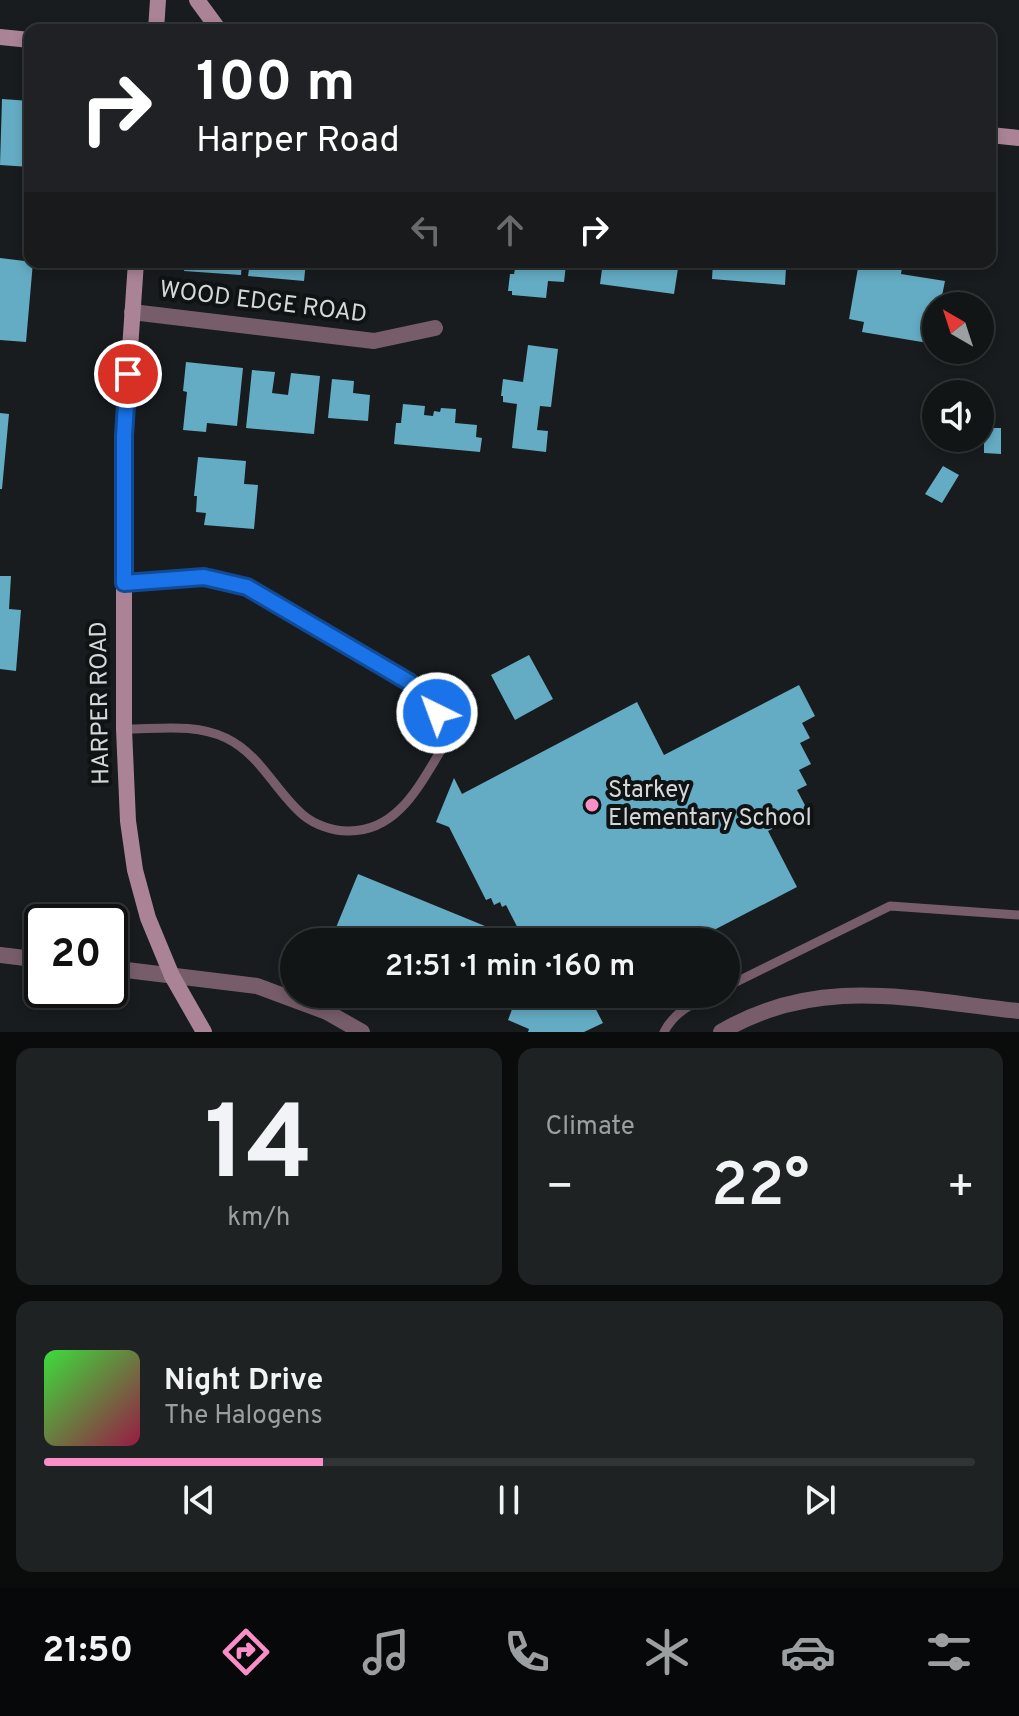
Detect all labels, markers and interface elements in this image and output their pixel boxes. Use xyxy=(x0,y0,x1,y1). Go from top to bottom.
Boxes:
text: 100 m xyxy=(196,50,355,120)
icon: right xyxy=(64,56,168,160)
text: Harper Road xyxy=(196,119,400,165)
icon: left xyxy=(404,208,448,252)
icon: ahead xyxy=(488,208,532,252)
icon: right xyxy=(572,208,616,252)
street label: WOOD EDGE ROAD xyxy=(158,275,368,331)
north arrow xyxy=(922,292,994,364)
map controls xyxy=(922,292,994,452)
pin xyxy=(94,340,162,408)
icon: arrive xyxy=(106,352,150,396)
button: sound xyxy=(922,380,994,452)
street label: HARPER ROAD xyxy=(85,621,117,785)
position arrow xyxy=(395,671,479,755)
place label: Starkey Elementary School xyxy=(608,776,812,834)
marker: Starkey Elementary School xyxy=(583,796,601,814)
speed limit sign: 20 xyxy=(24,904,128,1008)
text: 21:51 · 1 min · 160 m xyxy=(385,949,635,986)
text: 14 xyxy=(204,1084,313,1216)
text: Climate xyxy=(546,1111,635,1144)
text: 22° xyxy=(711,1151,809,1227)
text: − xyxy=(546,1161,574,1217)
text: + xyxy=(947,1161,975,1217)
text: km/h xyxy=(227,1202,290,1235)
text: Night Drive xyxy=(164,1363,323,1400)
text: The Halogens xyxy=(164,1400,323,1433)
icon: previous xyxy=(177,1478,221,1522)
icon: pause xyxy=(487,1478,531,1522)
icon: next xyxy=(798,1478,842,1522)
icon: directions xyxy=(218,1624,274,1680)
icon: music xyxy=(358,1624,414,1680)
icon: phone xyxy=(499,1624,555,1680)
icon: climate xyxy=(639,1624,695,1680)
icon: car xyxy=(780,1624,836,1680)
icon: filters xyxy=(921,1624,977,1680)
text: 21:50 xyxy=(42,1629,133,1675)

